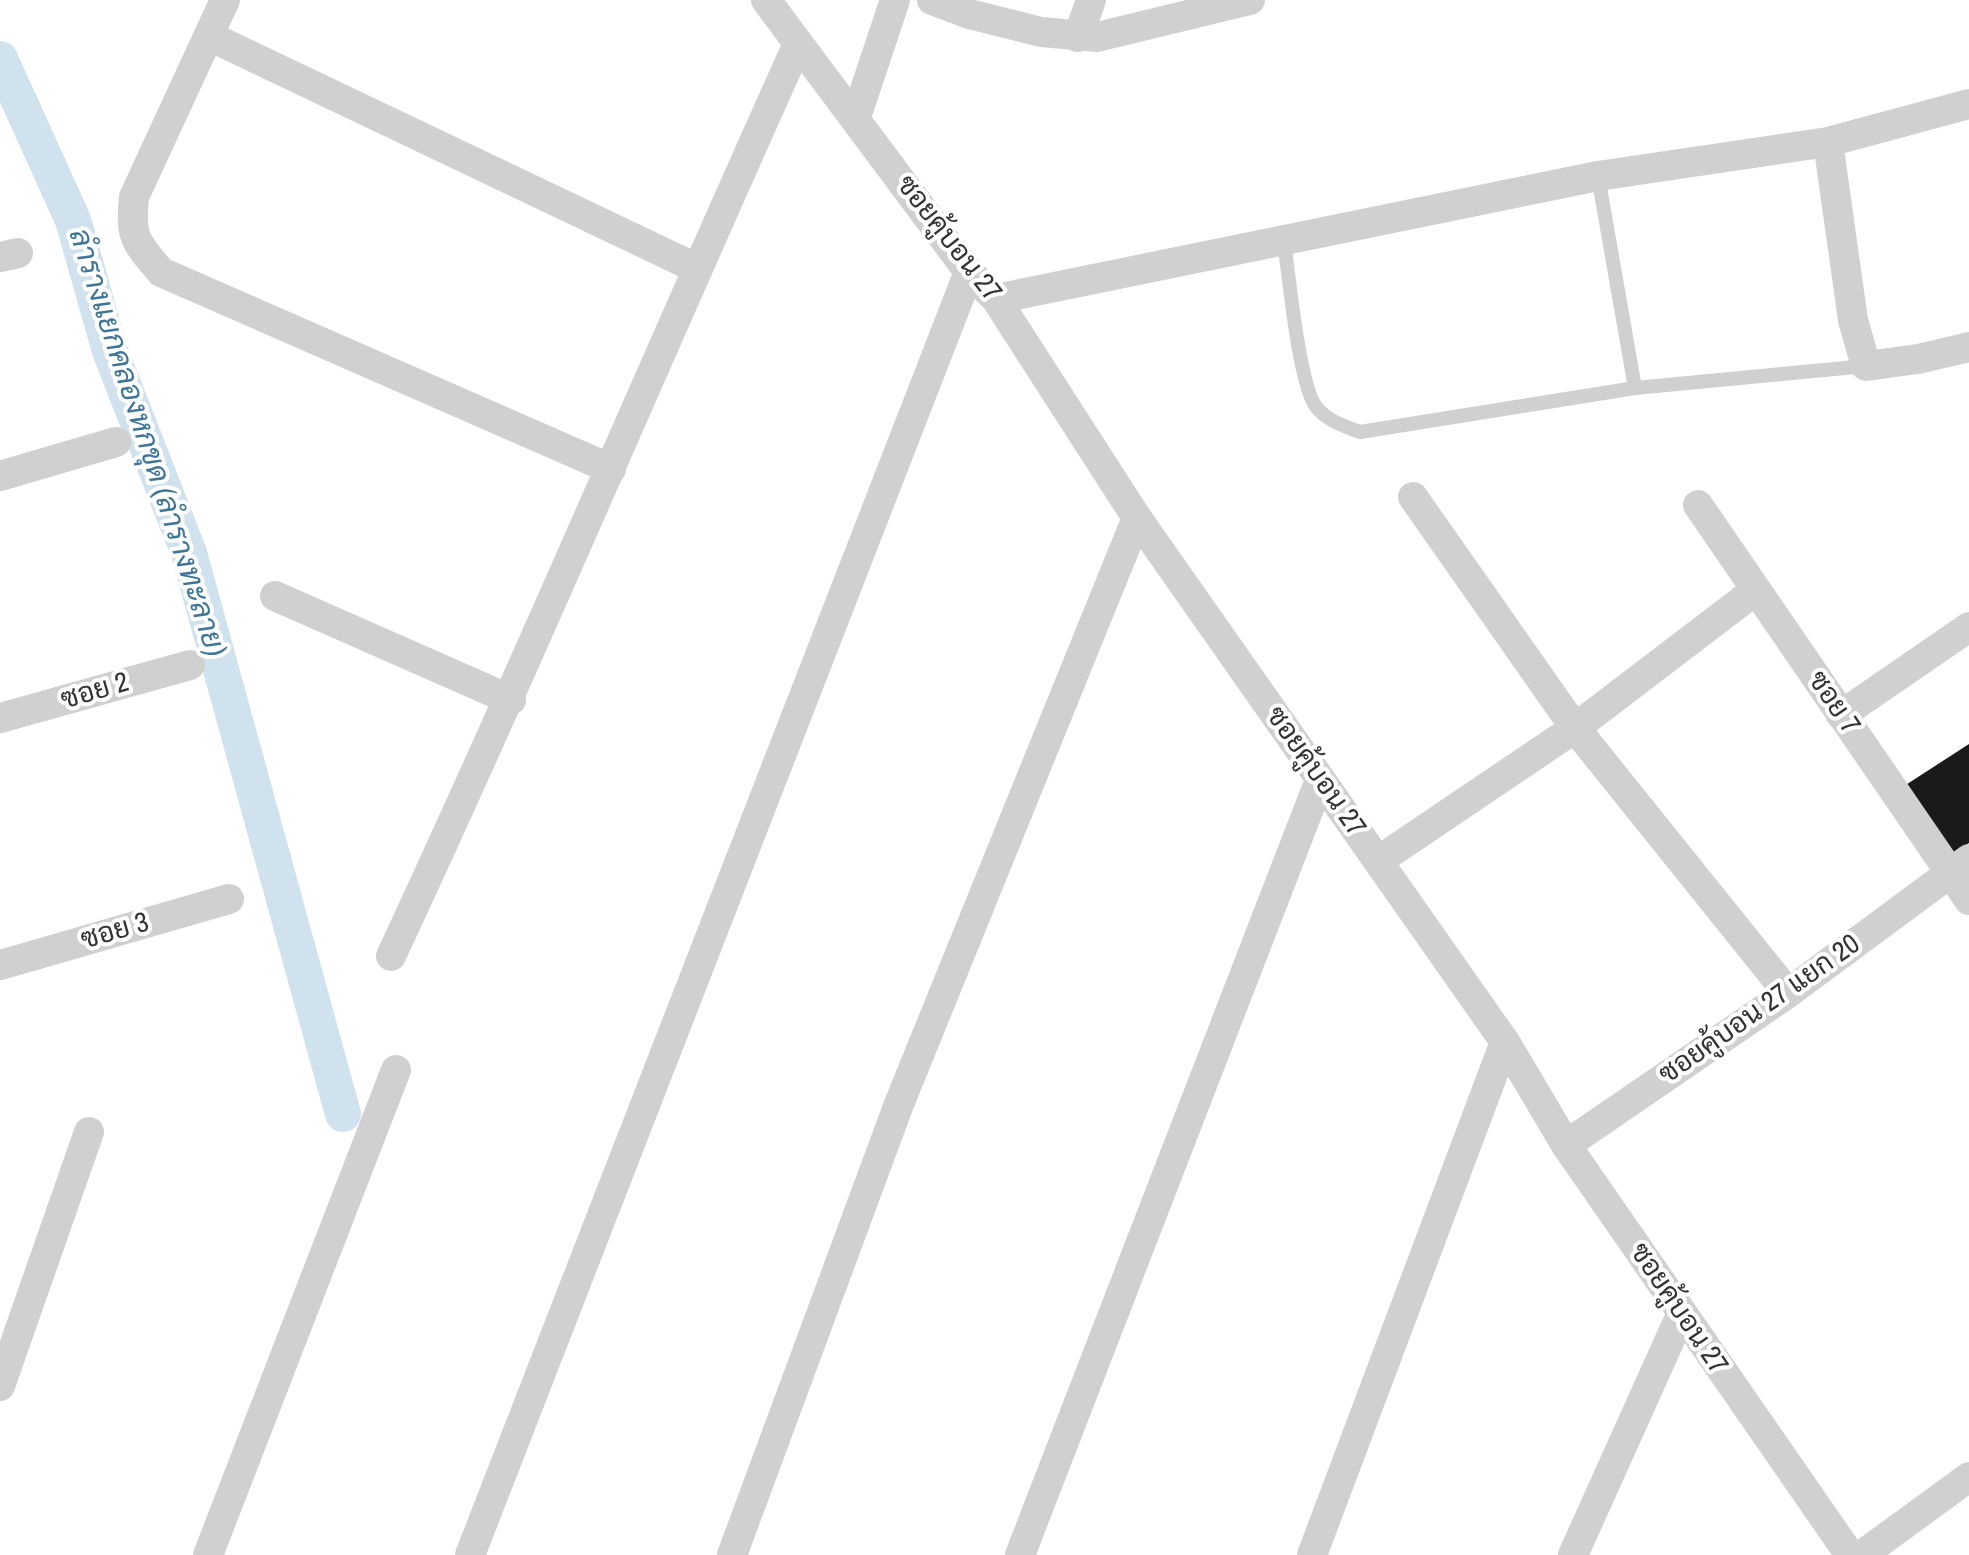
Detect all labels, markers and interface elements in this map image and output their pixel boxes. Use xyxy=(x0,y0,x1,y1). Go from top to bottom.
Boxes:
street label: ซอยคู้บอน 27 xyxy=(888,169,1008,309)
water label: ลำรางแยกคลองหกขุด (ลำรางทะลาย) xyxy=(60,224,232,662)
street label: ซอย 7 xyxy=(1800,665,1866,741)
street label: ซอย 2 xyxy=(57,666,133,718)
street label: ซอยคู้บอน 27 xyxy=(1258,701,1372,843)
street label: ซอย 3 xyxy=(77,906,153,958)
street label: ซอยคู้บอน 27 แยก 20 xyxy=(1653,928,1867,1092)
street label: ซอยคู้บอน 27 xyxy=(1622,1237,1734,1381)

